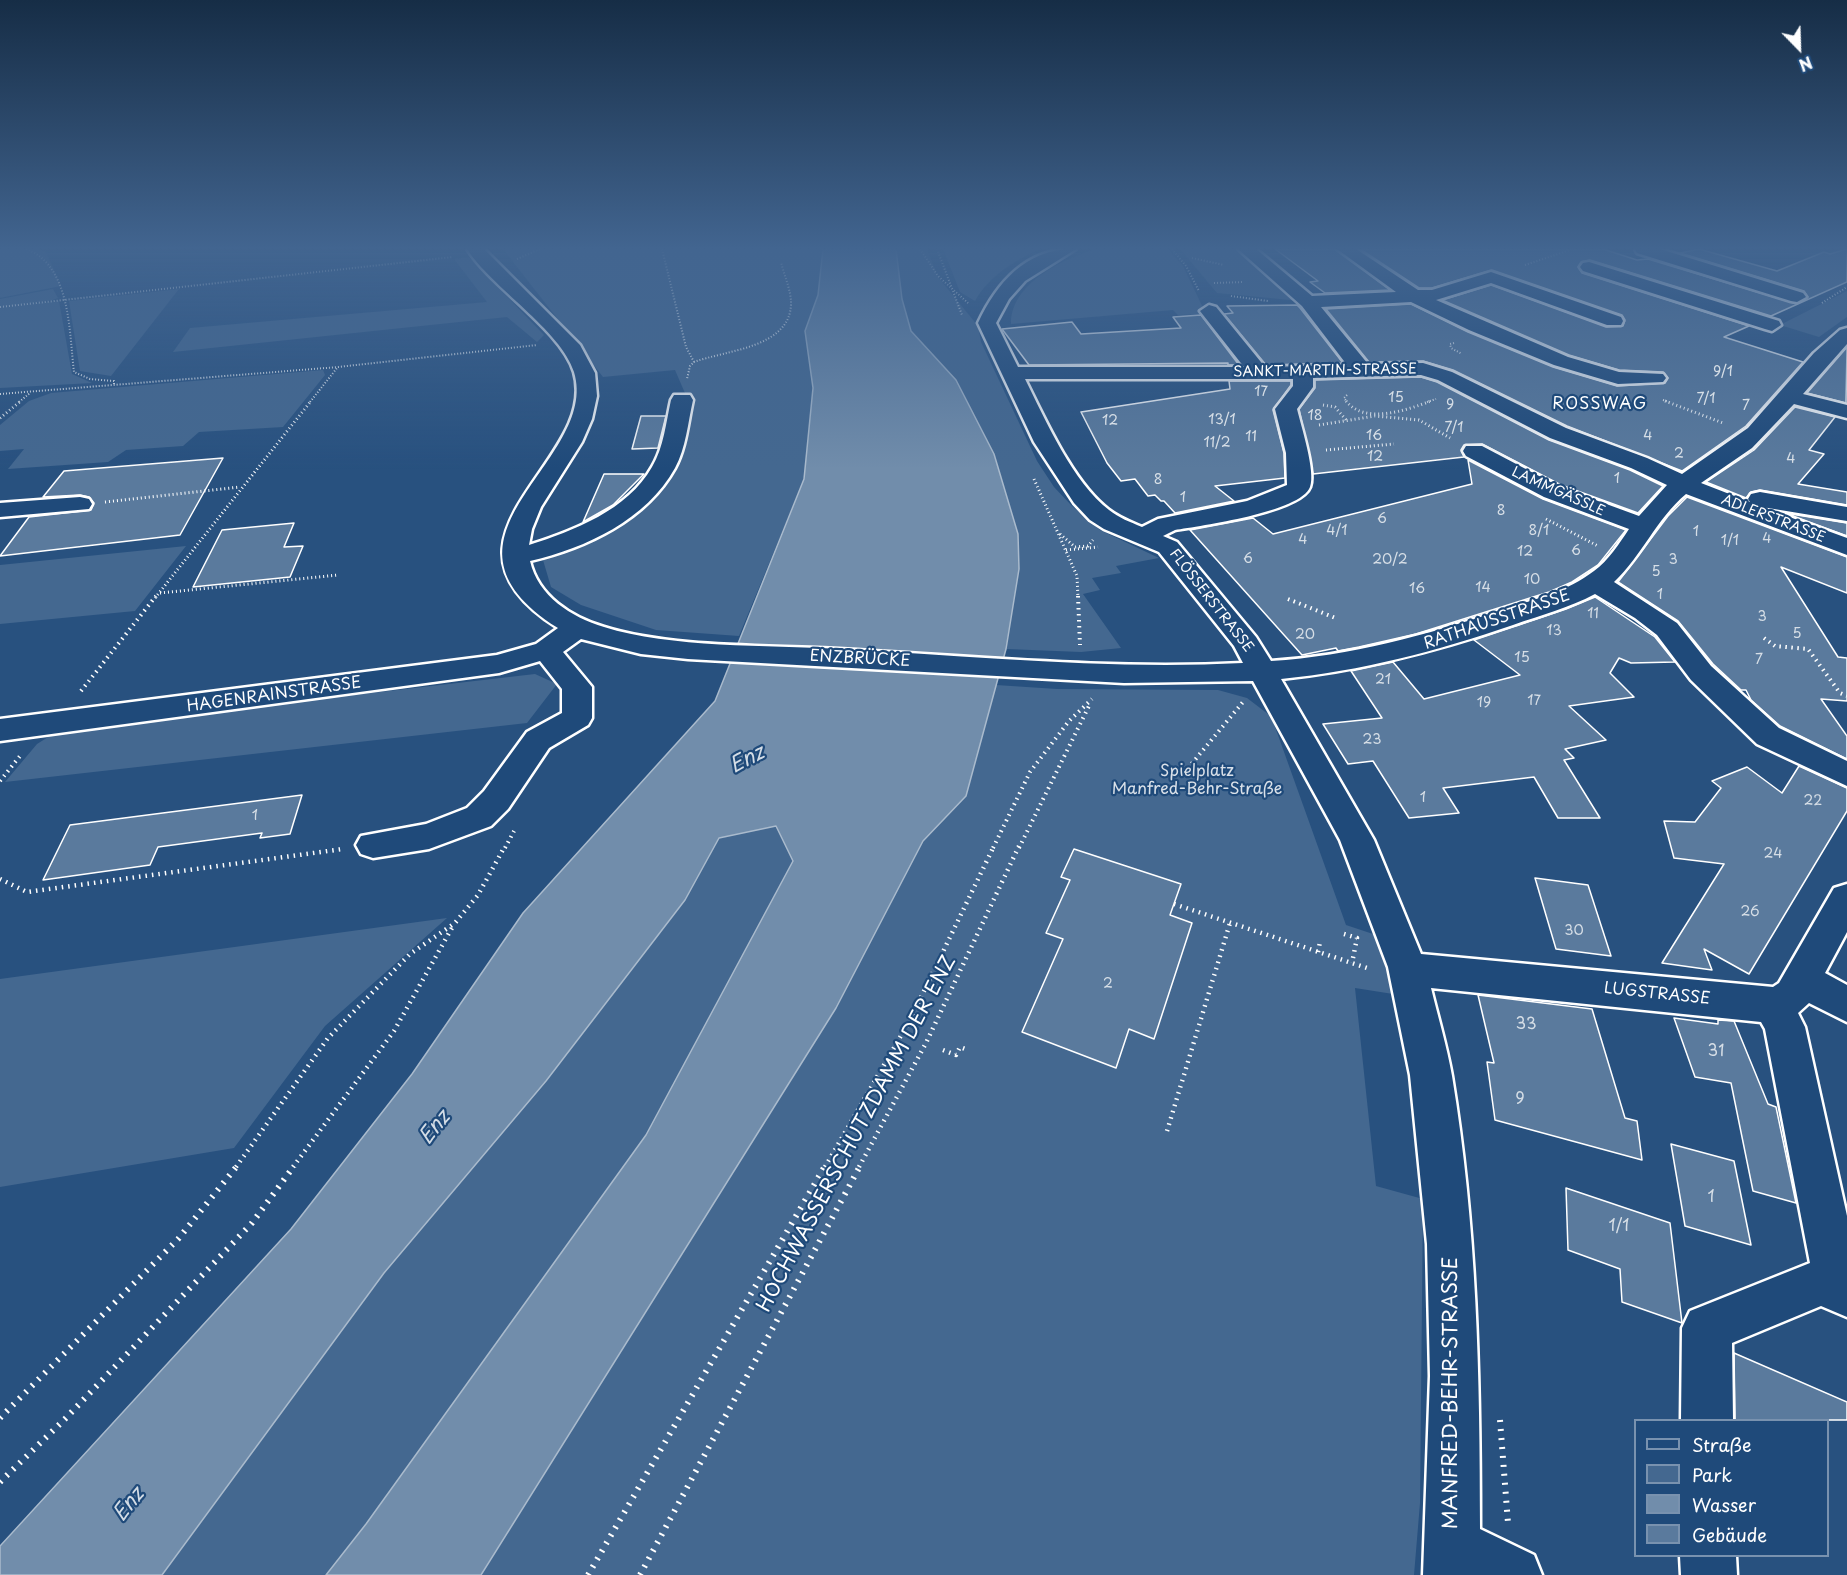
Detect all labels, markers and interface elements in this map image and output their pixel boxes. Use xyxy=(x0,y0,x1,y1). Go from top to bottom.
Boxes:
north arrow xyxy=(1769,18,1829,78)
text: N xyxy=(1796,51,1817,78)
street label: SANKT-MARTIN-STRASSE xyxy=(1233,361,1417,381)
house number: 9/1 xyxy=(1713,364,1733,380)
house number: 17 xyxy=(1254,384,1268,400)
house number: 15 xyxy=(1388,390,1404,406)
house number: 7/1 xyxy=(1696,391,1716,407)
district label: ROSSWAG xyxy=(1552,395,1648,415)
house number: 9 xyxy=(1446,397,1454,413)
house number: 7 xyxy=(1742,398,1750,414)
house number: 18 xyxy=(1307,408,1323,424)
house number: 13/1 xyxy=(1208,412,1236,428)
house number: 12 xyxy=(1102,413,1118,429)
house number: 7/1 xyxy=(1444,420,1464,436)
house number: 16 xyxy=(1366,428,1382,444)
house number: 4 xyxy=(1643,428,1653,444)
house number: 11 xyxy=(1245,429,1257,445)
house number: 11/2 xyxy=(1203,435,1231,451)
house number: 2 xyxy=(1674,446,1684,462)
house number: 12 xyxy=(1367,449,1383,465)
house number: 4 xyxy=(1786,451,1796,467)
street label: LAMMGÄSSLE xyxy=(1509,464,1607,520)
house number: 1 xyxy=(1614,471,1620,487)
house number: 8 xyxy=(1154,472,1162,488)
house number: 1 xyxy=(1180,490,1186,506)
street label: ADLERSTRASSE xyxy=(1719,491,1827,547)
house number: 8 xyxy=(1497,503,1505,519)
house number: 6 xyxy=(1377,511,1387,527)
house number: 4/1 xyxy=(1326,523,1348,539)
house number: 8/1 xyxy=(1529,523,1549,539)
house number: 1 xyxy=(1693,524,1699,540)
house number: 4 xyxy=(1762,531,1772,547)
house number: 4 xyxy=(1298,532,1308,548)
house number: 1/1 xyxy=(1721,533,1739,549)
house number: 6 xyxy=(1571,543,1581,559)
house number: 12 xyxy=(1517,544,1533,560)
street label: FLÖSSERSTRASSE xyxy=(1165,546,1257,656)
house number: 6 xyxy=(1243,551,1253,567)
house number: 20/2 xyxy=(1372,552,1408,568)
house number: 3 xyxy=(1668,552,1678,568)
house number: 5 xyxy=(1651,564,1661,580)
house number: 10 xyxy=(1524,572,1540,588)
house number: 14 xyxy=(1475,580,1491,596)
house number: 16 xyxy=(1409,581,1425,597)
street label: RATHAUSSTRASSE xyxy=(1421,586,1573,654)
house number: 1 xyxy=(1657,587,1663,603)
house number: 11 xyxy=(1587,606,1599,622)
house number: 3 xyxy=(1757,609,1767,625)
house number: 13 xyxy=(1546,623,1562,639)
house number: 5 xyxy=(1792,626,1802,642)
house number: 20 xyxy=(1295,627,1315,643)
street label: ENZBRÜCKE xyxy=(809,647,911,671)
house number: 15 xyxy=(1514,650,1530,666)
house number: 7 xyxy=(1755,652,1763,668)
house number: 21 xyxy=(1375,672,1391,688)
street label: HAGENRAINSTRASSE xyxy=(185,673,363,717)
house number: 17 xyxy=(1527,693,1541,709)
house number: 19 xyxy=(1477,695,1491,711)
house number: 23 xyxy=(1363,732,1381,748)
water label: Enz xyxy=(725,741,769,779)
park label: Spielplatz Manfred-Behr-Straße xyxy=(1112,762,1282,800)
house number: 1 xyxy=(1420,790,1426,806)
house number: 22 xyxy=(1804,793,1822,809)
house number: 1 xyxy=(252,808,258,824)
house number: 24 xyxy=(1764,846,1782,862)
house number: 26 xyxy=(1740,904,1760,920)
house number: 30 xyxy=(1564,923,1584,939)
street label: HOCHWASSERSCHUTZDAMM DER ENZ xyxy=(753,952,961,1316)
house number: 2 xyxy=(1103,976,1113,992)
street label: LUGSTRASSE xyxy=(1603,979,1711,1009)
house number: 33 xyxy=(1515,1015,1537,1035)
house number: 31 xyxy=(1708,1042,1724,1062)
house number: 9 xyxy=(1515,1090,1525,1110)
water label: Enz xyxy=(414,1106,456,1150)
house number: 1 xyxy=(1707,1188,1715,1208)
house number: 1/1 xyxy=(1609,1217,1629,1237)
street label: MANFRED-BEHR-STRASSE xyxy=(1439,1257,1463,1529)
legend xyxy=(1634,1419,1829,1557)
text: Straße xyxy=(1692,1431,1752,1458)
text: Park xyxy=(1692,1461,1732,1488)
water label: Enz xyxy=(108,1483,150,1527)
text: Wasser xyxy=(1692,1491,1756,1518)
text: Gebäude xyxy=(1692,1521,1767,1548)

